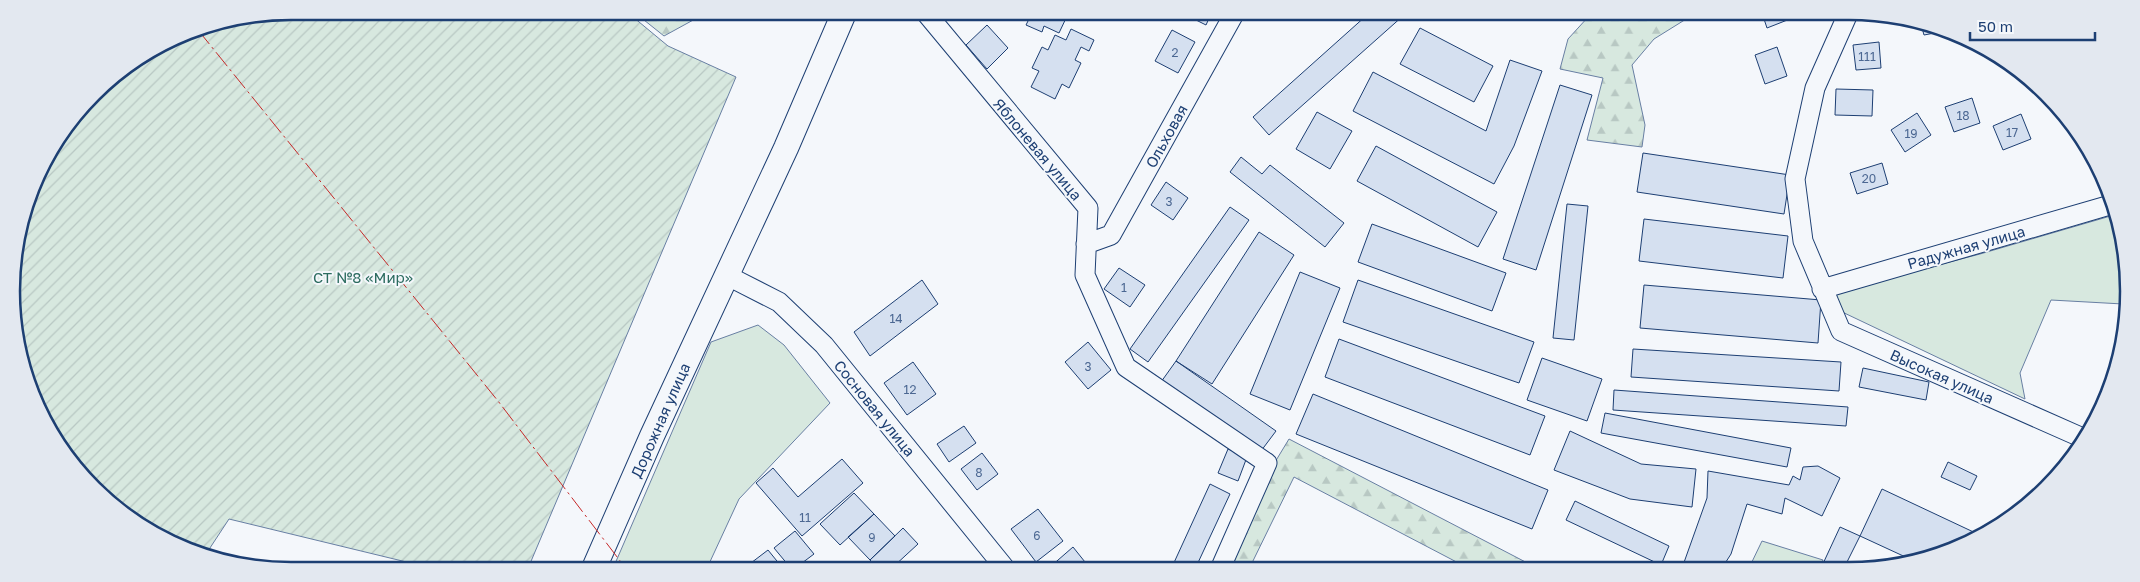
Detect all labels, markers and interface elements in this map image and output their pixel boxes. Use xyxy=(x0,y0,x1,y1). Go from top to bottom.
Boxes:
scale bar xyxy=(1970,10,2095,42)
text: 50 m xyxy=(1978,17,2013,35)
house number: 2 xyxy=(1172,45,1179,60)
house number: 111 xyxy=(1858,49,1876,64)
street label: Яблоневая улица xyxy=(990,94,1086,204)
street label: Ольховая xyxy=(1141,101,1191,171)
house number: 18 xyxy=(1956,108,1970,123)
house number: 17 xyxy=(2006,125,2018,140)
house number: 19 xyxy=(1904,126,1918,141)
house number: 20 xyxy=(1862,171,1876,186)
house number: 3 xyxy=(1165,194,1173,209)
street label: Радужная улица xyxy=(1905,222,2027,272)
park label: СТ №8 «Мир» xyxy=(313,268,413,286)
house number: 1 xyxy=(1121,280,1127,295)
house number: 14 xyxy=(889,311,903,326)
street label: Высокая улица xyxy=(1887,345,1997,407)
street label: Сосновая улица xyxy=(831,356,919,460)
house number: 3 xyxy=(1084,359,1092,374)
street label: Дорожная улица xyxy=(627,360,693,480)
house number: 12 xyxy=(904,382,916,397)
house number: 8 xyxy=(975,465,983,480)
house number: 11 xyxy=(799,510,811,525)
house number: 6 xyxy=(1033,528,1041,543)
house number: 9 xyxy=(868,530,876,545)

